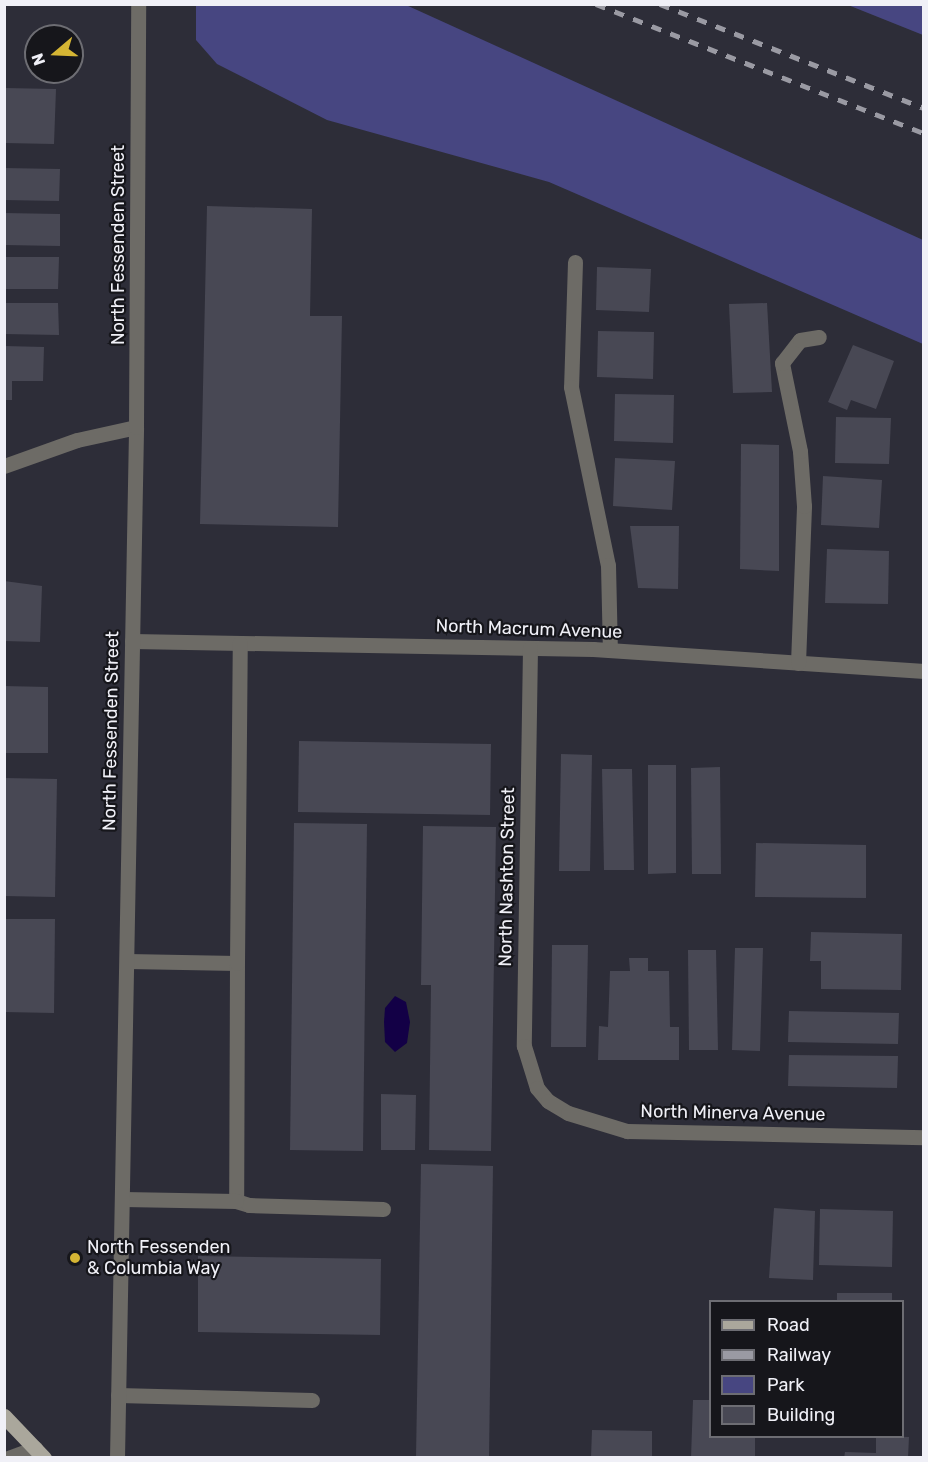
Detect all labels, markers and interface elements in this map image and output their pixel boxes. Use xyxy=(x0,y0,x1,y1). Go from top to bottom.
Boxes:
north arrow xyxy=(24,24,84,84)
text: N xyxy=(28,51,49,68)
street label: North Fessenden Street xyxy=(107,145,129,345)
street label: North Macrum Avenue xyxy=(435,615,623,643)
street label: North Fessenden Street xyxy=(98,631,124,831)
street label: North Nashton Street xyxy=(495,787,519,967)
street label: North Minerva Avenue xyxy=(640,1101,826,1125)
place label: North Fessenden & Columbia Way xyxy=(87,1237,231,1280)
marker: North Fessenden & Columbia Way xyxy=(68,1251,82,1265)
legend xyxy=(709,1300,904,1438)
text: Road xyxy=(767,1314,810,1336)
text: Railway xyxy=(767,1344,831,1366)
text: Park xyxy=(767,1374,804,1396)
text: Building xyxy=(767,1404,835,1426)

